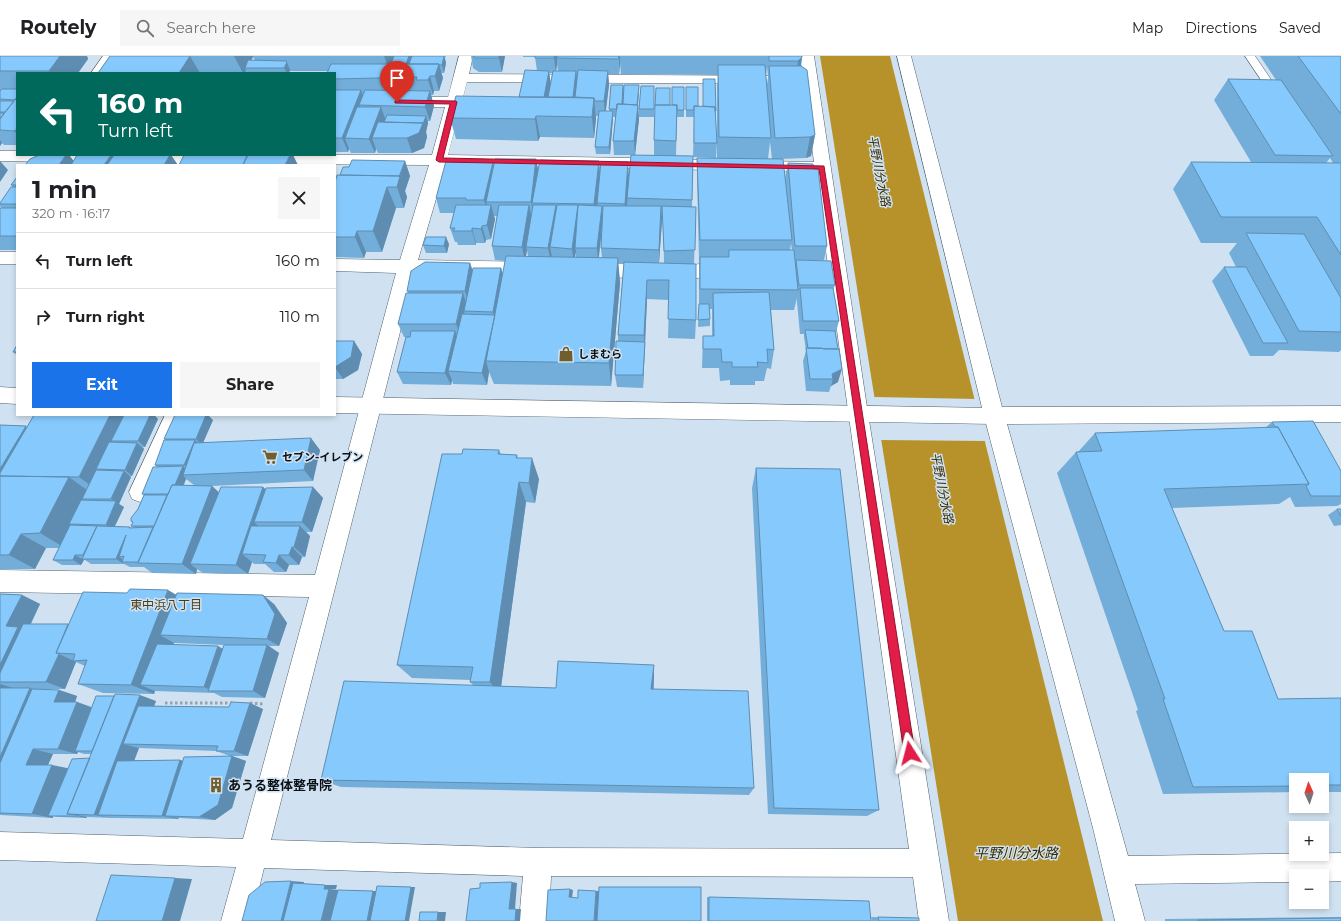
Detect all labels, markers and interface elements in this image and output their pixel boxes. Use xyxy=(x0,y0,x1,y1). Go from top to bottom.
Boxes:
search box xyxy=(120,10,400,46)
text: Routely xyxy=(20,16,96,39)
icon: search xyxy=(134,17,156,39)
text: Search here xyxy=(166,18,256,37)
text: Map xyxy=(1132,19,1163,37)
text: Directions xyxy=(1185,19,1257,37)
text: Saved xyxy=(1279,19,1321,37)
pin xyxy=(380,61,414,102)
icon: arrive xyxy=(386,67,408,89)
text: 160 m xyxy=(98,86,183,120)
icon: left xyxy=(32,88,84,140)
text: Turn left xyxy=(98,120,173,142)
water label: 平野川分水路 xyxy=(865,134,894,209)
text: 1 min xyxy=(32,175,97,204)
button: close xyxy=(278,177,320,219)
text: 320 m · 16:17 xyxy=(32,205,110,221)
icon: left xyxy=(32,250,54,272)
text: Turn left xyxy=(66,251,133,270)
text: 160 m xyxy=(276,251,320,270)
icon: right xyxy=(32,306,54,328)
text: Turn right xyxy=(66,307,145,326)
text: 110 m xyxy=(279,307,320,326)
shop icon: しまむら xyxy=(557,345,575,363)
place label: しまむら xyxy=(578,347,622,361)
button: Exit xyxy=(32,362,172,408)
button: Share xyxy=(180,362,320,408)
supermarket icon: セブン-イレブン xyxy=(261,448,279,466)
place label: セブン-イレブン xyxy=(282,450,363,464)
water label: 平野川分水路 xyxy=(928,451,957,526)
district label: 東中浜八丁目 xyxy=(130,597,202,612)
position arrow xyxy=(889,732,931,774)
north arrow xyxy=(1289,773,1329,813)
map controls xyxy=(1289,773,1329,909)
building icon: あうる整体整骨院 xyxy=(207,776,225,794)
place label: あうる整体整骨院 xyxy=(228,777,332,793)
button: + xyxy=(1289,821,1329,861)
water label: 平野川分水路 xyxy=(974,844,1059,862)
button: − xyxy=(1289,869,1329,909)

